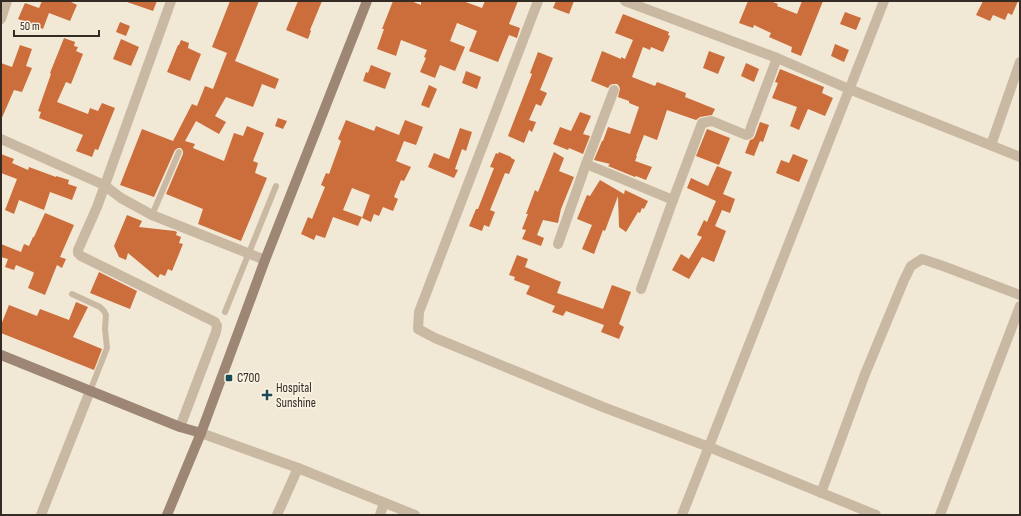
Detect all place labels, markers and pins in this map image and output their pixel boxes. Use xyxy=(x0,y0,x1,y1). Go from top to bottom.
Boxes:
place label: C700 xyxy=(237,370,260,386)
marker: C700 xyxy=(224,373,234,383)
place label: Hospital Sunshine xyxy=(276,380,316,411)
marker: Hospital Sunshine xyxy=(261,389,273,401)

